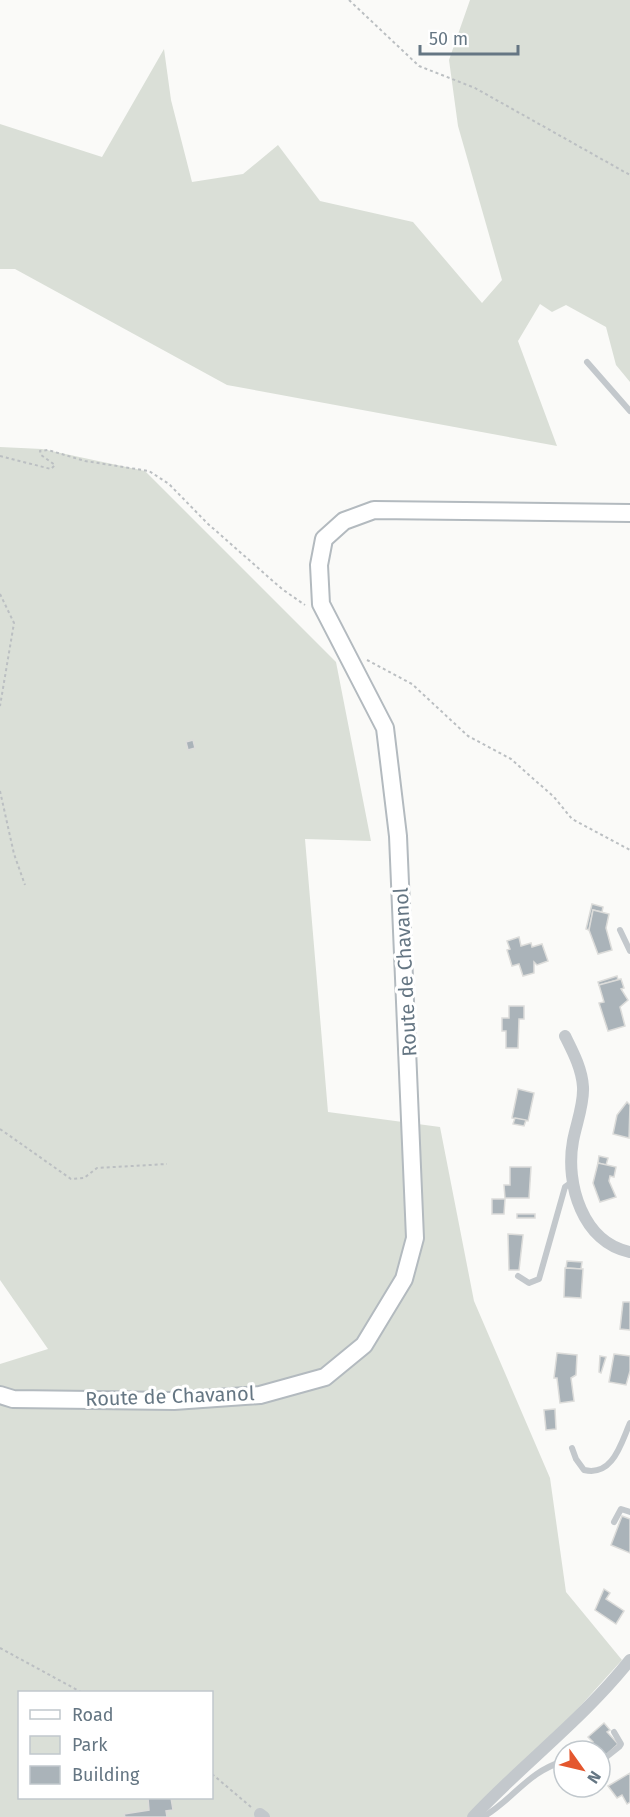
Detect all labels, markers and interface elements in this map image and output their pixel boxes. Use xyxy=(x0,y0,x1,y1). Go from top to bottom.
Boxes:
scale bar xyxy=(420,18,518,56)
text: 50 m xyxy=(429,28,468,50)
street label: Route de Chavanol xyxy=(389,887,421,1057)
street label: Route de Chavanol xyxy=(85,1381,255,1411)
legend xyxy=(18,1691,213,1799)
text: Road xyxy=(72,1704,114,1726)
text: Park xyxy=(72,1734,108,1756)
north arrow xyxy=(552,1739,612,1799)
text: Building xyxy=(72,1764,140,1786)
text: N xyxy=(583,1767,605,1787)

